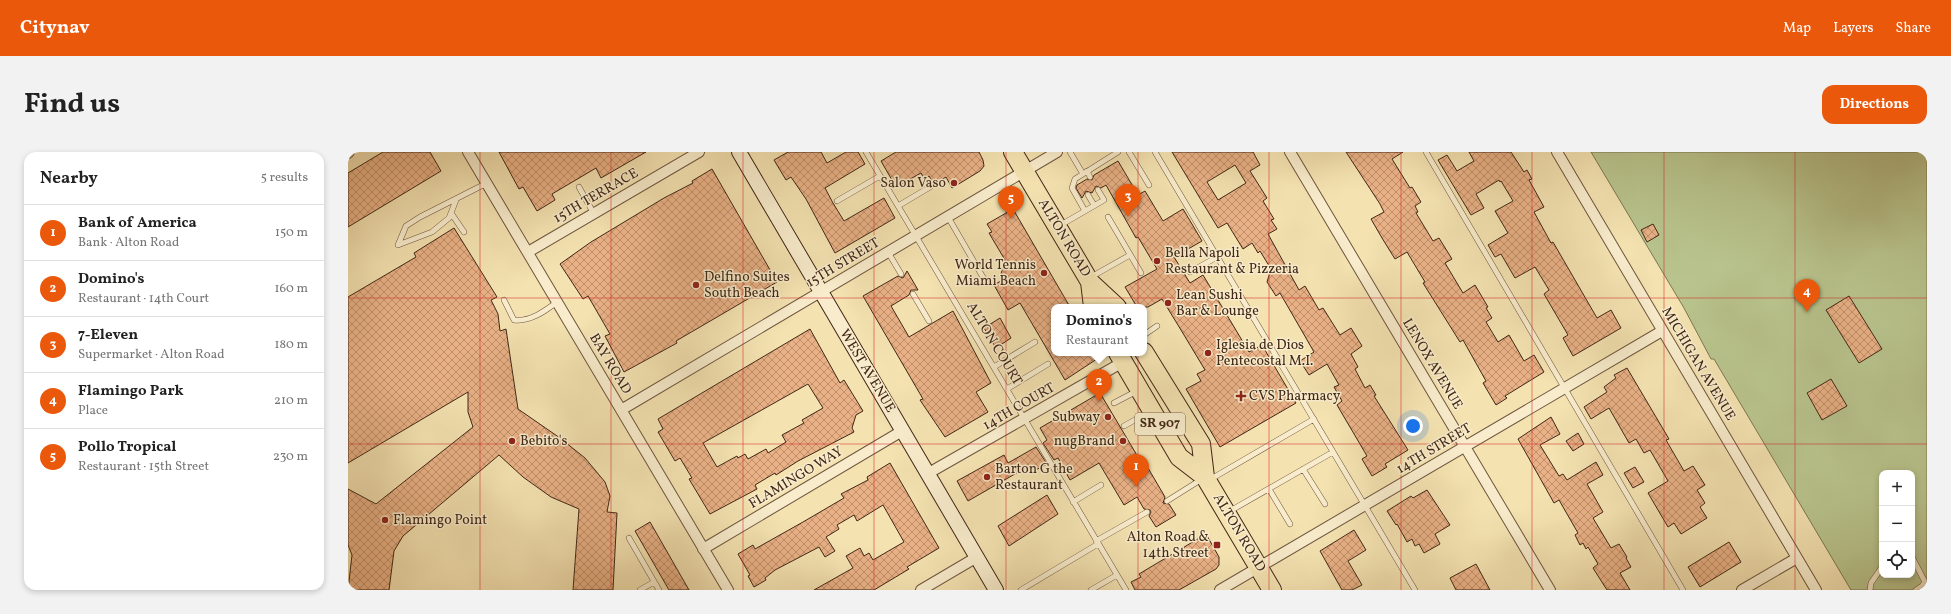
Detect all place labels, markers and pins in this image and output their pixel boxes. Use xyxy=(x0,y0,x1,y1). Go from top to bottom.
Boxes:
place label: Salon Vaso xyxy=(880,174,946,193)
marker: Salon Vaso xyxy=(949,178,959,188)
pin: 3 xyxy=(1115,184,1141,217)
pin: 5 xyxy=(998,186,1024,219)
place label: Bella Napoli Restaurant & Pizzeria xyxy=(1165,244,1299,279)
place label: World Tennis Miami Beach xyxy=(955,256,1036,291)
marker: Bella Napoli Restaurant & Pizzeria xyxy=(1152,256,1162,266)
place label: Delfino Suites South Beach xyxy=(704,268,790,303)
marker: World Tennis Miami Beach xyxy=(1039,268,1049,278)
pin: 4 xyxy=(1794,279,1820,312)
marker: Delfino Suites South Beach xyxy=(691,280,701,290)
place label: Lean Sushi Bar & Lounge xyxy=(1176,286,1259,321)
marker: Lean Sushi Bar & Lounge xyxy=(1163,298,1173,308)
place label: Iglesia de Dios Pentecostal M.I. xyxy=(1216,336,1313,371)
marker: Iglesia de Dios Pentecostal M.I. xyxy=(1203,348,1213,358)
pin: 2 xyxy=(1086,369,1112,402)
place label: CVS Pharmacy xyxy=(1249,387,1341,406)
marker: CVS Pharmacy xyxy=(1236,391,1246,401)
place label: Subway xyxy=(1052,408,1100,427)
marker: Subway xyxy=(1103,412,1113,422)
place label: Bebito's xyxy=(520,432,568,451)
place label: nugBrand xyxy=(1054,432,1115,451)
marker: Bebito's xyxy=(507,436,517,446)
marker: nugBrand xyxy=(1118,436,1128,446)
pin: 1 xyxy=(1123,454,1149,487)
place label: Barton G the Restaurant xyxy=(995,460,1073,495)
marker: Barton G the Restaurant xyxy=(982,472,992,482)
place label: Flamingo Point xyxy=(393,511,487,530)
marker: Flamingo Point xyxy=(380,515,390,525)
place label: Alton Road & 14th Street xyxy=(1127,528,1209,563)
marker: Alton Road & 14th Street xyxy=(1212,540,1222,550)

